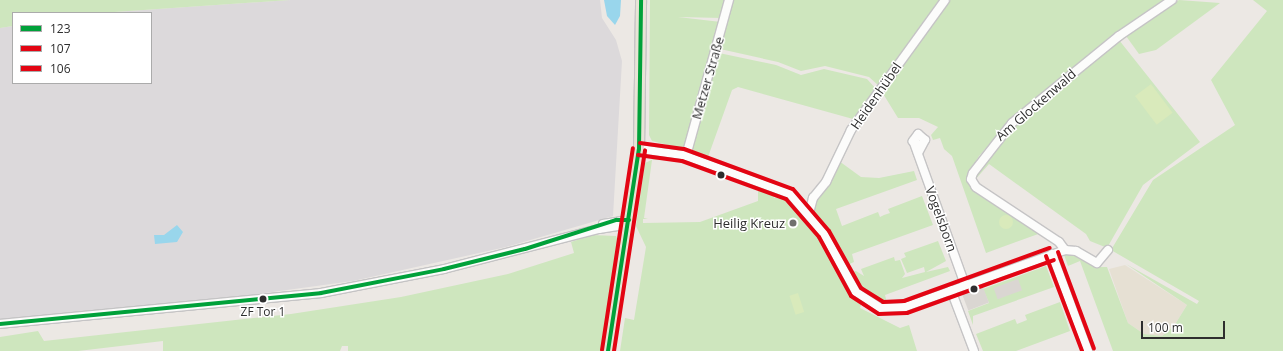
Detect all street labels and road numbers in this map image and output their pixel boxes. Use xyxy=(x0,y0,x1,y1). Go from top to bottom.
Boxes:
street label: Metzer Straße xyxy=(689,35,727,121)
street label: Heidenhübel xyxy=(847,60,905,132)
street label: Am Glockenwald xyxy=(993,66,1079,144)
street label: Vogelsborn xyxy=(922,184,960,254)

